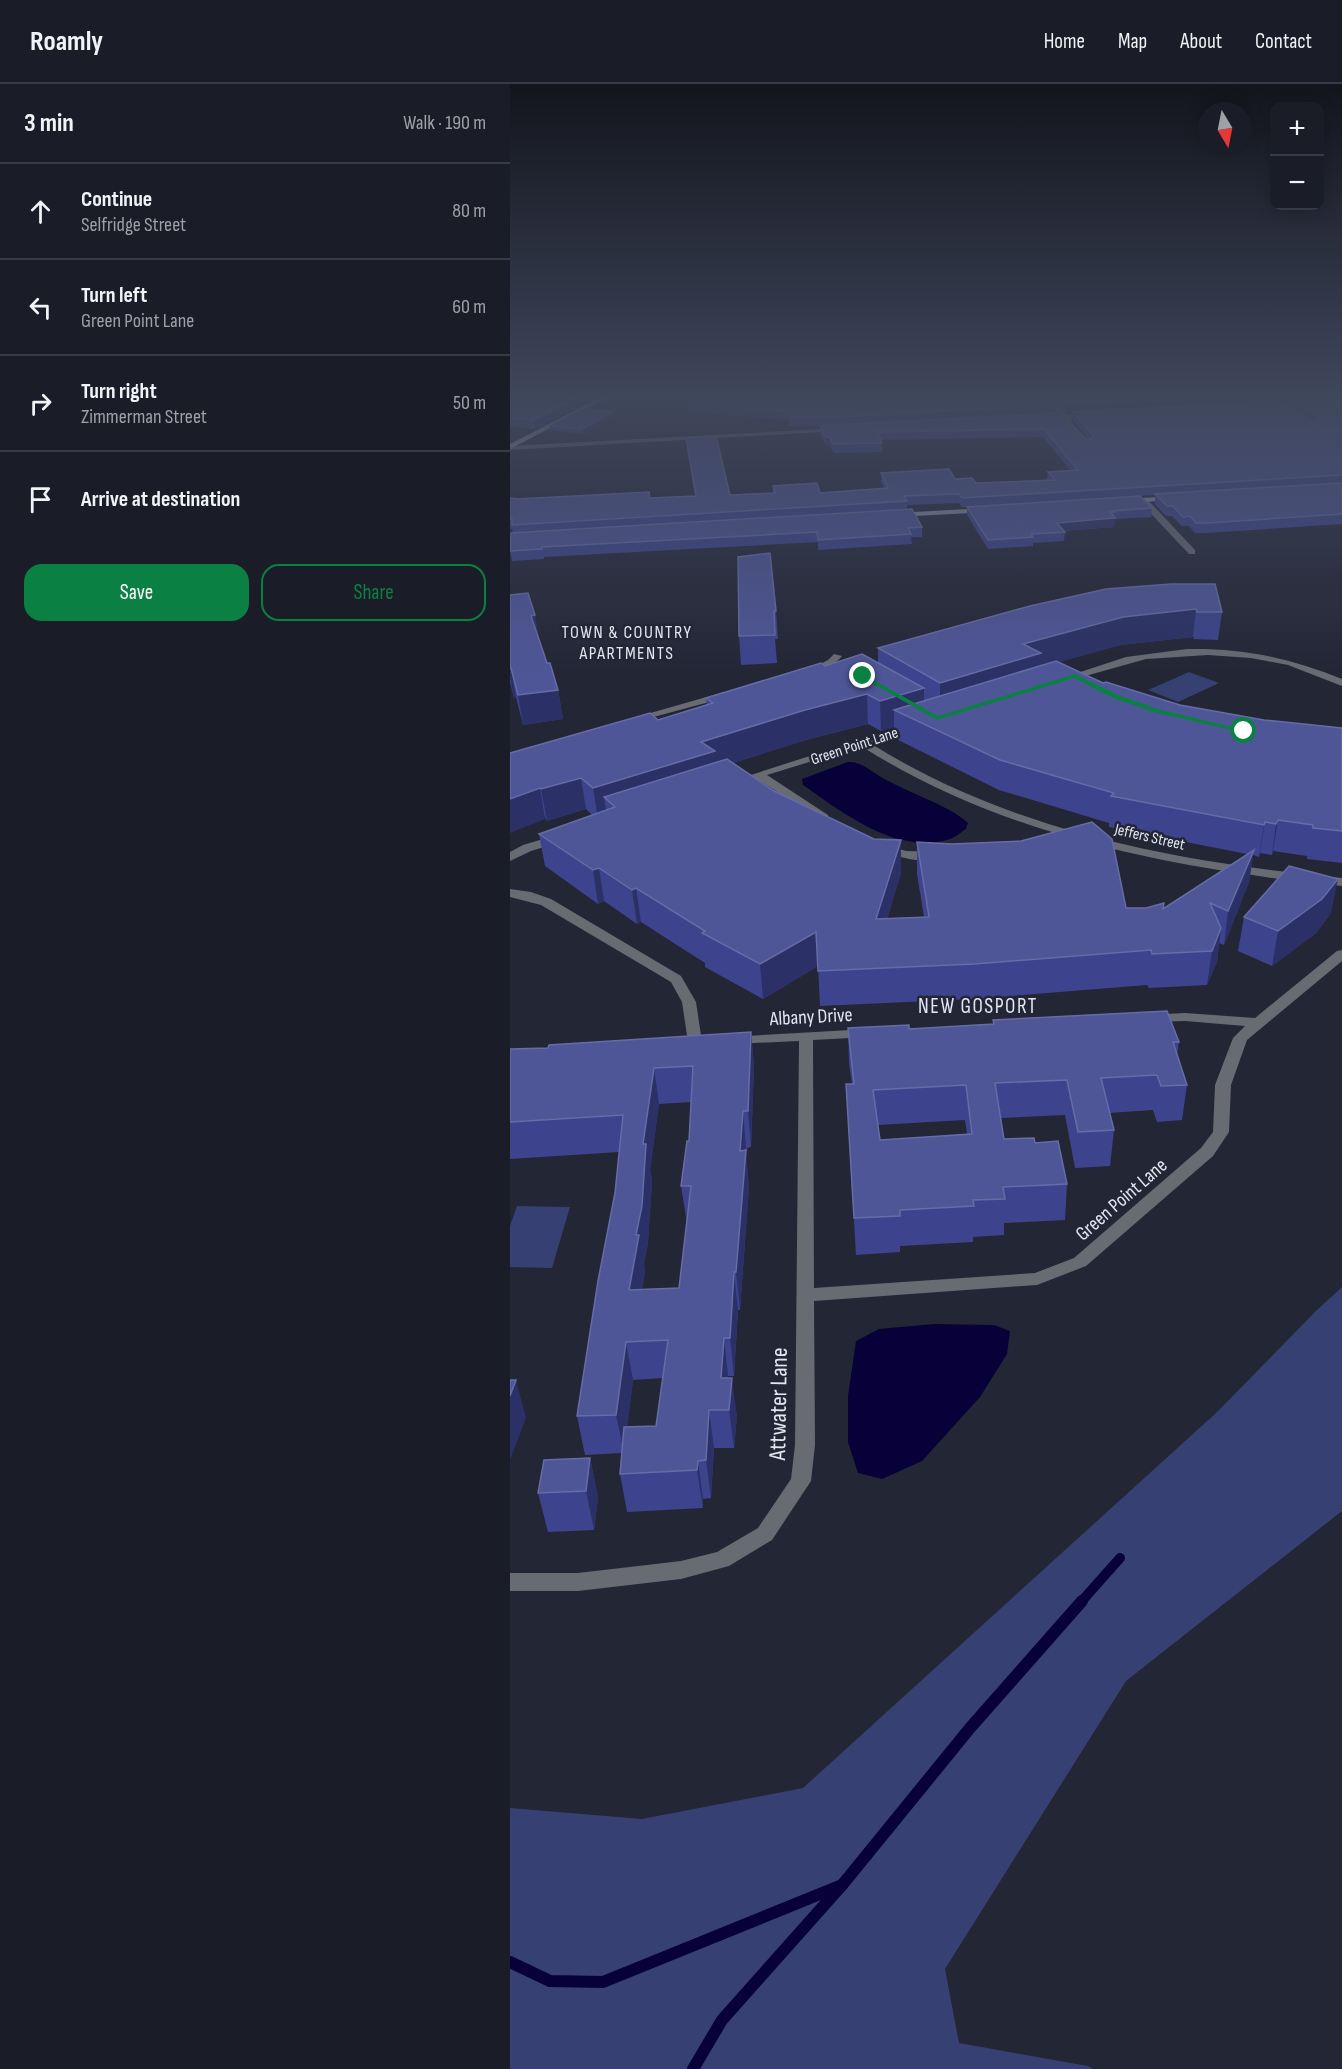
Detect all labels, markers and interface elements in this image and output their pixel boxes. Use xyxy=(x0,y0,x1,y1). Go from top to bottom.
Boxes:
text: Roamly xyxy=(30,25,103,58)
text: Home xyxy=(1044,29,1085,54)
text: Map xyxy=(1118,29,1147,54)
text: About xyxy=(1180,29,1222,54)
text: Contact xyxy=(1255,29,1312,54)
north arrow xyxy=(1198,102,1252,156)
map controls xyxy=(1270,102,1324,210)
button: + xyxy=(1270,102,1324,156)
text: 3 min xyxy=(24,108,74,139)
text: Walk · 190 m xyxy=(403,111,486,135)
button: − xyxy=(1270,156,1324,210)
text: Continue xyxy=(81,186,152,213)
icon: ahead xyxy=(24,195,57,228)
text: 80 m xyxy=(452,199,486,223)
text: Selfridge Street xyxy=(81,213,186,237)
text: Turn left xyxy=(81,282,147,309)
icon: left xyxy=(24,291,57,324)
text: 60 m xyxy=(452,295,486,319)
text: Green Point Lane xyxy=(81,309,194,333)
text: Turn right xyxy=(81,378,157,405)
icon: right xyxy=(24,387,57,420)
text: 50 m xyxy=(453,391,486,415)
text: Zimmerman Street xyxy=(81,405,207,429)
icon: arrive xyxy=(24,483,57,516)
text: Arrive at destination xyxy=(81,486,240,513)
button: Save xyxy=(24,564,249,621)
button: Share xyxy=(261,564,486,621)
district label: TOWN & COUNTRY APARTMENTS xyxy=(562,622,692,664)
route end xyxy=(849,662,875,688)
route start xyxy=(1230,717,1256,743)
street label: Green Point Lane xyxy=(808,723,901,769)
street label: Jeffers Street xyxy=(1112,820,1187,855)
district label: NEW GOSPORT xyxy=(918,994,1038,1019)
street label: Albany Drive xyxy=(768,1003,853,1031)
street label: Green Point Lane xyxy=(1071,1153,1172,1246)
street label: Attwater Lane xyxy=(763,1347,794,1462)

